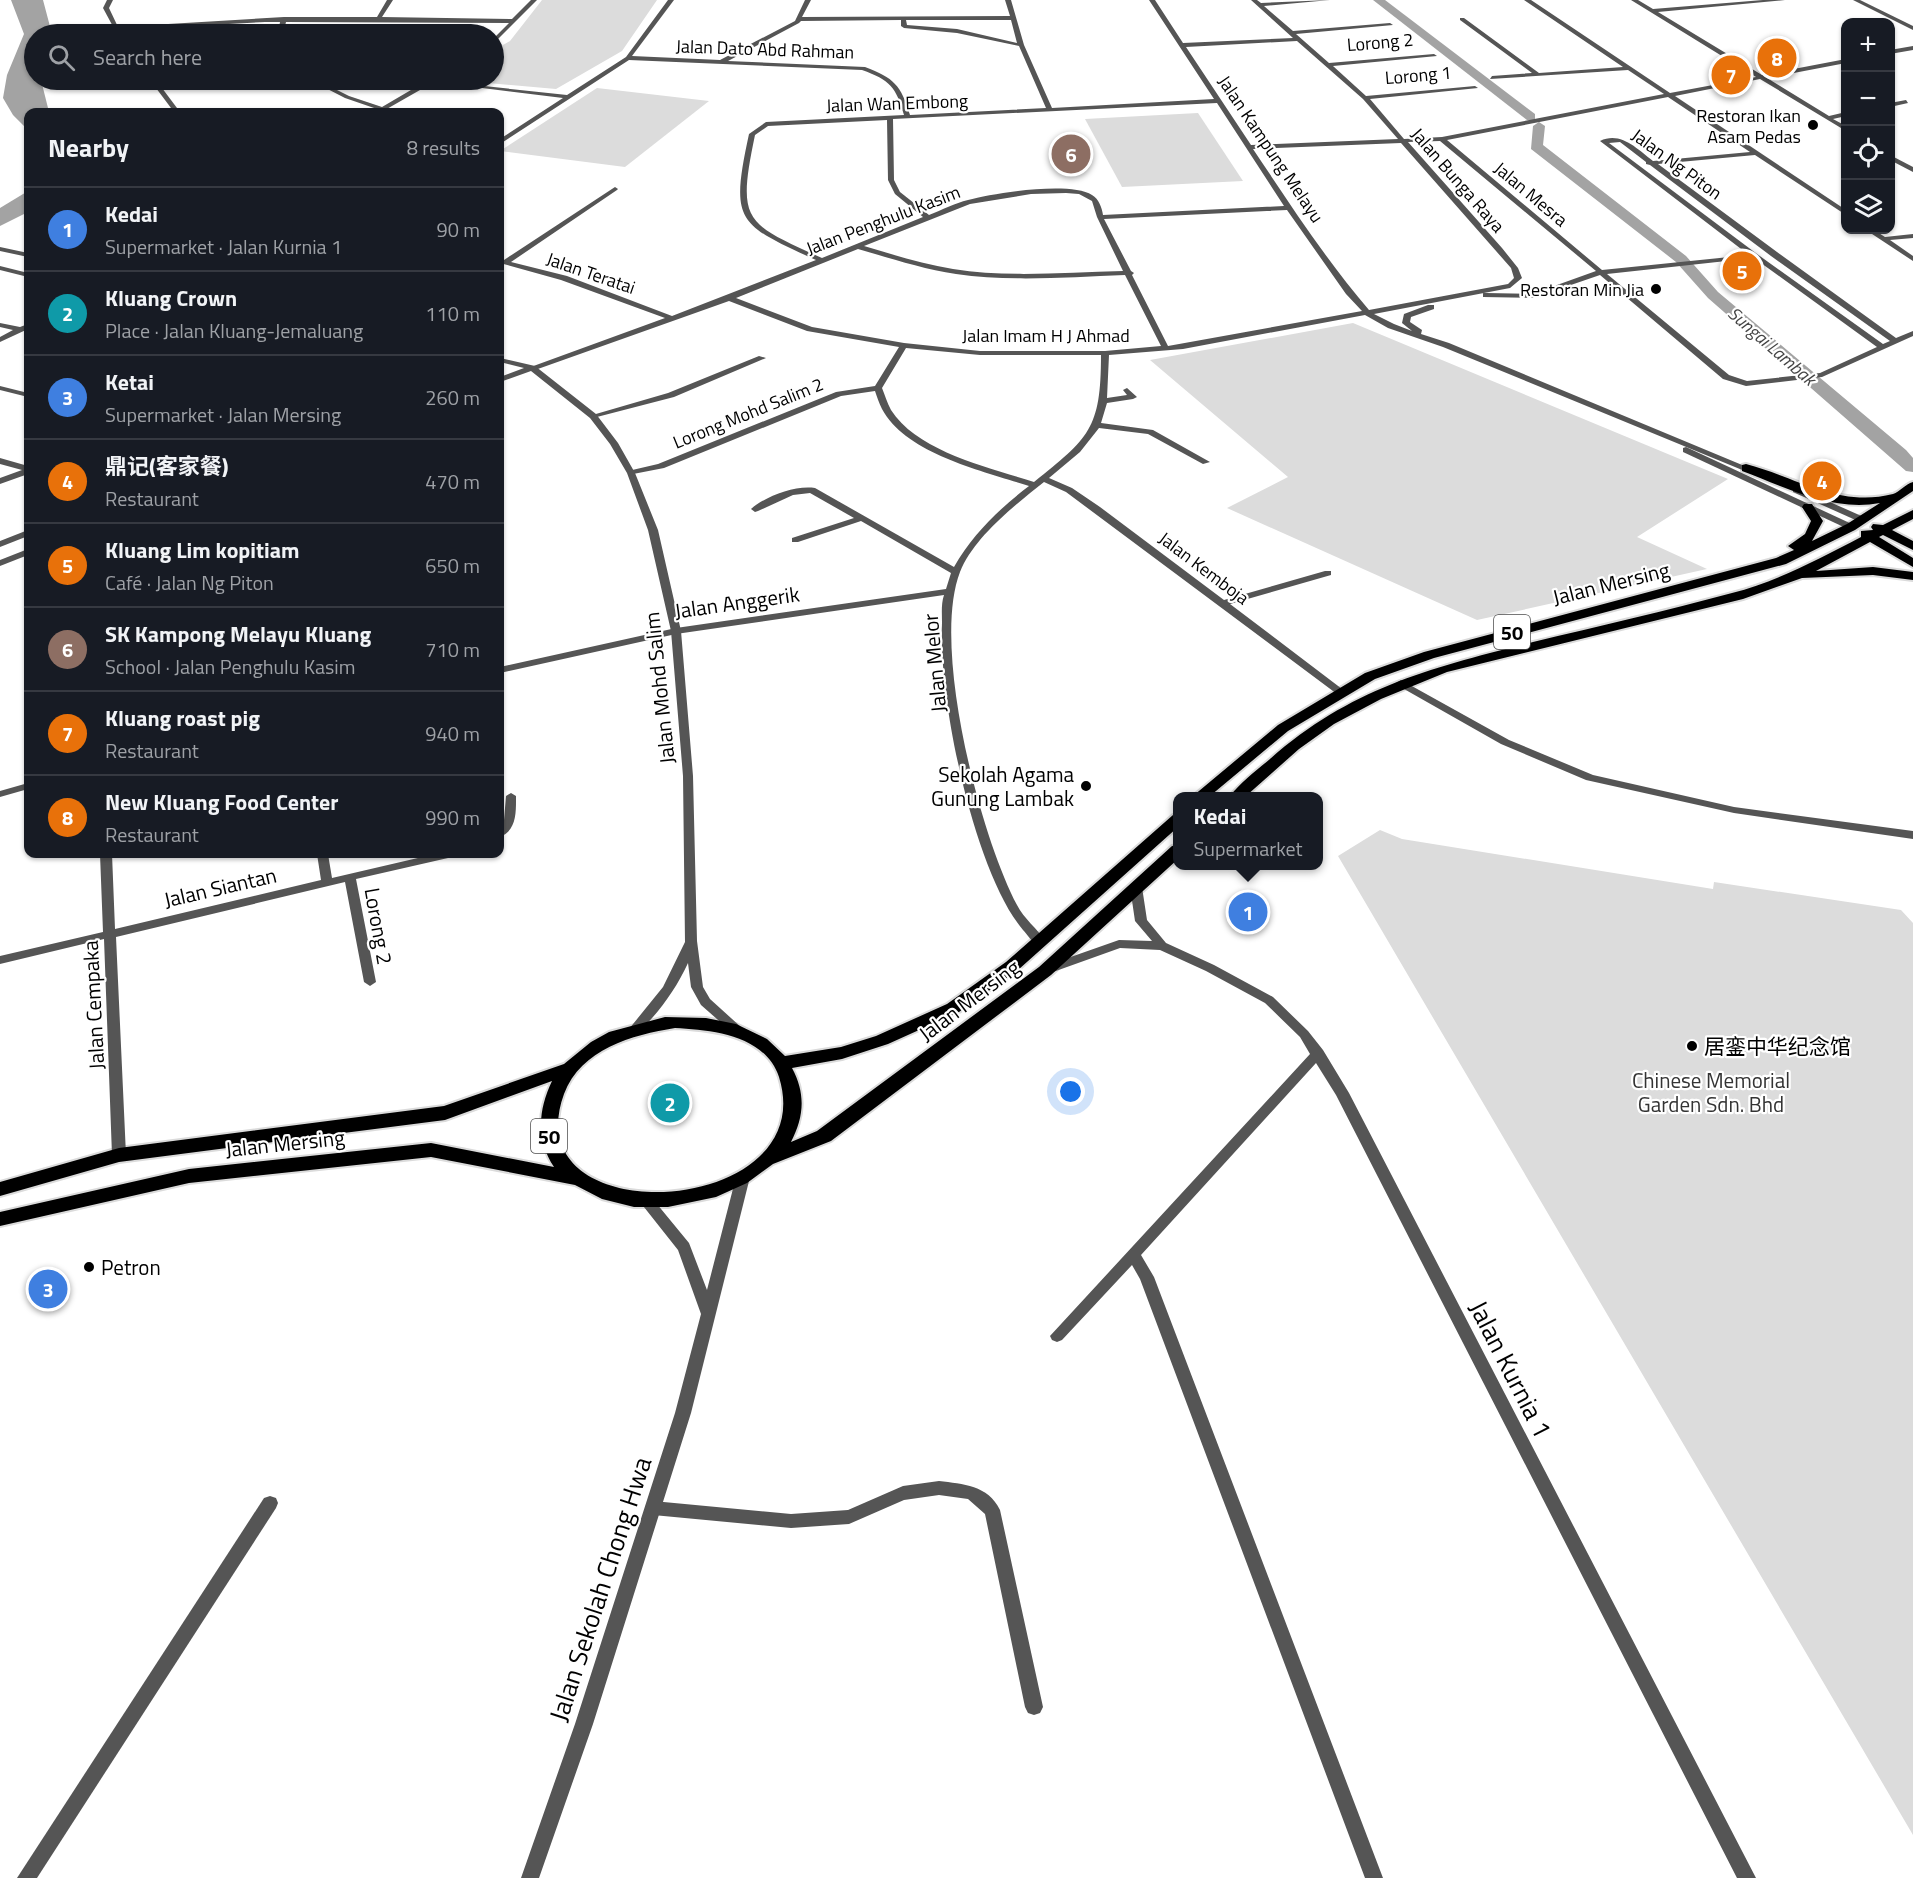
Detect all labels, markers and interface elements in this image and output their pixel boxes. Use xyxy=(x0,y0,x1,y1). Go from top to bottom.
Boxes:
map controls xyxy=(1841,18,1895,234)
button: + xyxy=(1841,18,1895,72)
search box xyxy=(24,24,504,90)
street label: Lorong 2 xyxy=(1346,26,1414,58)
street label: Jalan Dato Abd Rahman xyxy=(675,32,855,66)
pin: 8 xyxy=(1758,36,1796,80)
text: Search here xyxy=(93,40,202,74)
icon: search xyxy=(45,41,78,74)
pin: 7 xyxy=(1712,52,1750,98)
street label: Lorong 1 xyxy=(1384,59,1452,91)
street label: Jalan Kampung Melayu xyxy=(1212,70,1330,228)
button: − xyxy=(1841,72,1895,126)
street label: Jalan Wan Embong xyxy=(825,87,969,119)
place label: Restoran Ikan Asam Pedas xyxy=(1696,102,1801,150)
marker: Restoran Ikan Asam Pedas xyxy=(1806,118,1820,132)
street label: Jalan Bunga Raya xyxy=(1405,122,1511,238)
street label: Jalan Ng Piton xyxy=(1626,122,1728,206)
button: locate xyxy=(1841,126,1895,180)
text: Nearby xyxy=(48,128,129,167)
text: 8 results xyxy=(407,132,480,163)
pin: 6 xyxy=(1052,132,1090,176)
street label: Jalan Mesra xyxy=(1488,155,1574,233)
street label: Jalan Penghulu Kasim xyxy=(802,178,964,262)
button: layers xyxy=(1841,180,1895,234)
text: Kedai xyxy=(105,197,158,231)
text: 1 xyxy=(62,214,73,245)
text: 90 m xyxy=(436,214,480,245)
text: Supermarket · Jalan Kurnia 1 xyxy=(105,231,342,262)
street label: Jalan Teratai xyxy=(543,245,639,301)
pin: 5 xyxy=(1722,248,1762,294)
place label: Restoran Min Jia xyxy=(1520,276,1644,303)
text: Kluang Crown xyxy=(105,281,237,315)
marker: Restoran Min Jia xyxy=(1649,282,1663,296)
text: 2 xyxy=(62,298,73,329)
text: 110 m xyxy=(425,298,480,329)
water label: Sungai Lambak xyxy=(1722,300,1823,393)
text: Place · Jalan Kluang-Jemaluang xyxy=(105,315,363,346)
street label: Jalan Imam H J Ahmad xyxy=(962,322,1130,349)
text: Ketai xyxy=(105,365,154,399)
street label: Lorong Mohd Salim 2 xyxy=(669,370,827,456)
text: 3 xyxy=(62,382,73,413)
text: 260 m xyxy=(425,382,480,413)
text: Supermarket · Jalan Mersing xyxy=(105,399,341,430)
text: 鼎记(客家餐) xyxy=(105,449,229,483)
pin: 4 xyxy=(1802,458,1842,504)
text: 4 xyxy=(62,466,73,497)
text: 470 m xyxy=(425,466,480,497)
text: Restaurant xyxy=(105,483,199,514)
street label: Jalan Kemboja xyxy=(1153,525,1255,611)
text: Kluang Lim kopitiam xyxy=(105,533,299,567)
text: 5 xyxy=(62,550,73,581)
text: 650 m xyxy=(425,550,480,581)
street label: Jalan Mersing xyxy=(1549,553,1673,613)
text: Café · Jalan Ng Piton xyxy=(105,567,274,598)
street label: Jalan Anggerik xyxy=(672,577,802,627)
street label: Jalan Mohd Salim xyxy=(635,611,683,765)
street label: Jalan Melor xyxy=(914,612,954,714)
road number: 50 xyxy=(1494,615,1530,649)
text: SK Kampong Melayu Kluang xyxy=(105,617,371,651)
text: 6 xyxy=(62,634,73,665)
text: 710 m xyxy=(425,634,480,665)
text: School · Jalan Penghulu Kasim xyxy=(105,651,355,682)
text: Kluang roast pig xyxy=(105,701,260,735)
text: 7 xyxy=(62,718,73,749)
text: 940 m xyxy=(425,718,480,749)
text: Restaurant xyxy=(105,735,199,766)
place label: Sekolah Agama Gunung Lambak xyxy=(931,758,1074,814)
marker: Sekolah Agama Gunung Lambak xyxy=(1079,779,1093,793)
text: New Kluang Food Center xyxy=(105,785,339,819)
popup xyxy=(1173,792,1323,870)
text: Kedai xyxy=(1193,799,1246,833)
text: 8 xyxy=(62,802,73,833)
text: 990 m xyxy=(425,802,480,833)
text: Restaurant xyxy=(105,819,199,850)
text: Supermarket xyxy=(1193,833,1303,864)
street label: Jalan Siantan xyxy=(160,859,280,915)
street label: Lorong 2 xyxy=(357,885,401,967)
pin: 1 xyxy=(1228,890,1268,934)
street label: Jalan Cempaka xyxy=(74,939,112,1070)
street label: Jalan Mersing xyxy=(912,951,1027,1049)
place label: 居銮中华纪念馆 xyxy=(1704,1030,1851,1062)
marker: 居銮中华纪念馆 xyxy=(1685,1039,1699,1053)
park label: Chinese Memorial Garden Sdn. Bhd xyxy=(1632,1064,1790,1120)
your location xyxy=(1056,1077,1085,1106)
pin: 2 xyxy=(650,1080,690,1126)
road number: 50 xyxy=(531,1119,567,1153)
street label: Jalan Mersing xyxy=(224,1121,346,1165)
place label: Petron xyxy=(101,1251,161,1283)
marker: Petron xyxy=(82,1260,96,1274)
pin: 3 xyxy=(28,1266,68,1312)
street label: Jalan Kurnia 1 xyxy=(1460,1294,1562,1444)
street label: Jalan Sekolah Chong Hwa xyxy=(539,1452,661,1726)

